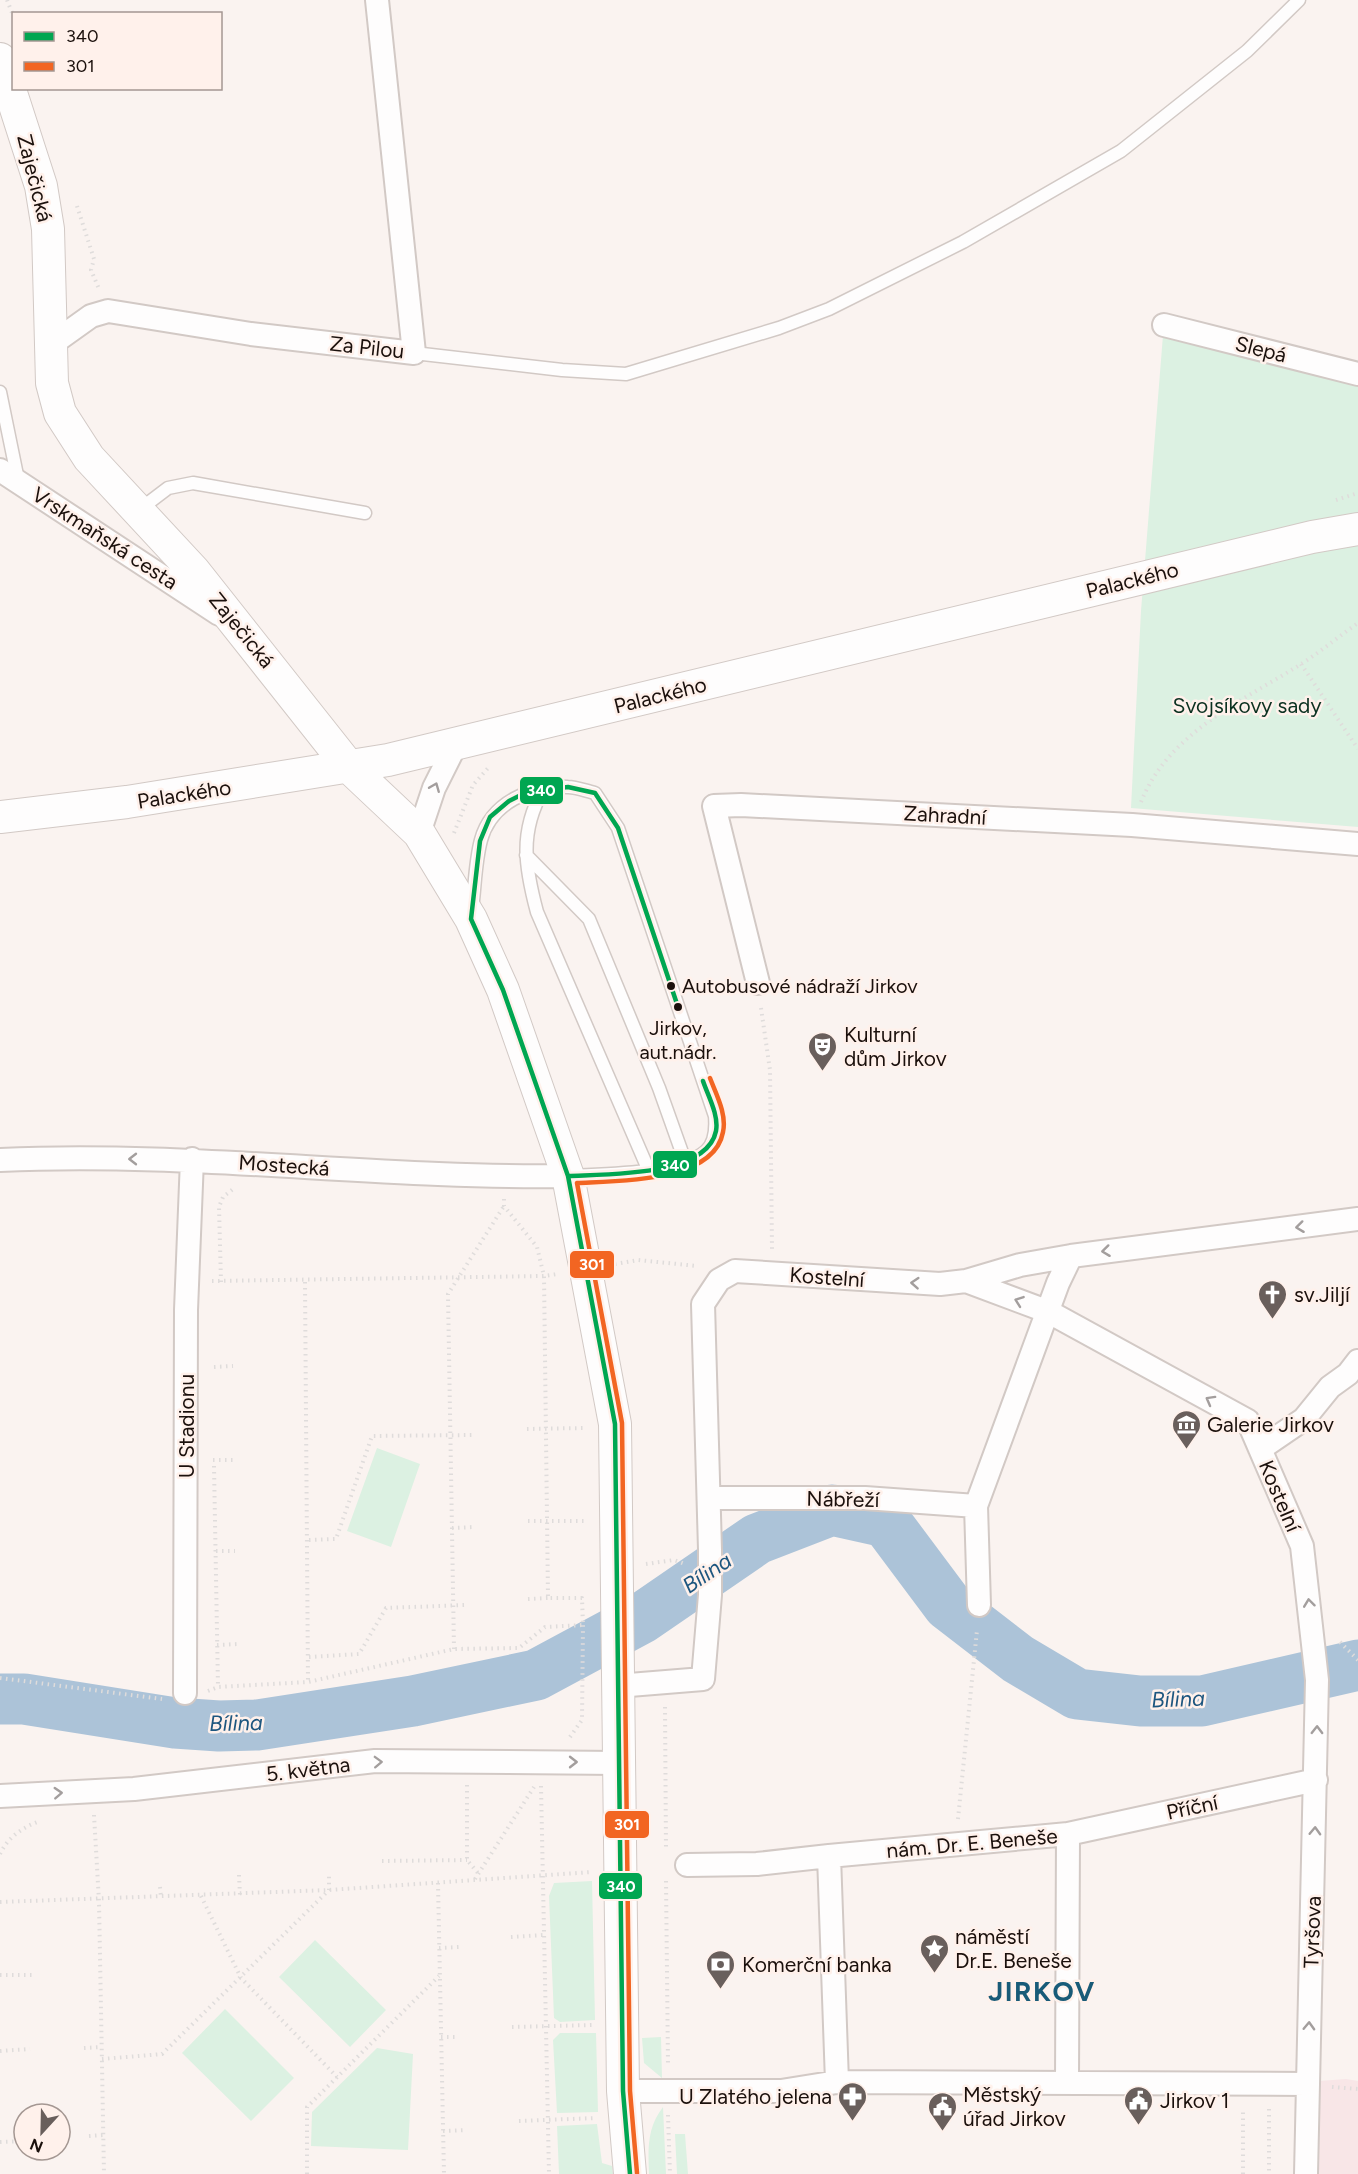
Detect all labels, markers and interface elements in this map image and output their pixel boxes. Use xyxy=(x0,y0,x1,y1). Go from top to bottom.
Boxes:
legend xyxy=(12,12,222,90)
text: 340 xyxy=(66,25,99,47)
text: 301 xyxy=(66,55,95,77)
street label: Zaječická xyxy=(12,132,58,224)
street label: Za Pilou xyxy=(328,331,406,363)
street label: Slepá xyxy=(1233,331,1289,367)
street label: Vrskmaňská cesta xyxy=(27,482,183,594)
street label: Palackého xyxy=(1083,556,1181,604)
street label: Zaječická xyxy=(204,587,280,673)
street label: Palackého xyxy=(611,671,709,719)
park label: Svojsíkovy sady xyxy=(1173,693,1321,718)
street label: Palackého xyxy=(135,774,233,814)
line badge: 340 xyxy=(519,776,564,805)
text: 340 xyxy=(526,781,556,800)
one-way arrow xyxy=(428,782,440,793)
street label: Zahradní xyxy=(903,800,988,830)
place label: Autobusové nádraží Jirkov xyxy=(682,974,918,998)
marker: Autobusové nádraží Jirkov xyxy=(665,980,677,992)
marker: Jirkov, aut.nádr. xyxy=(672,1001,684,1013)
place label: Jirkov, aut.nádr. xyxy=(639,1016,717,1064)
place label: Kulturní dům Jirkov xyxy=(844,1022,947,1071)
theatre icon: Kulturní dům Jirkov xyxy=(807,1030,839,1072)
street label: Mostecká xyxy=(238,1149,330,1181)
line badge: 340 xyxy=(652,1150,698,1179)
one-way arrow xyxy=(129,1153,138,1165)
text: 340 xyxy=(660,1156,690,1175)
one-way arrow xyxy=(1295,1220,1305,1232)
one-way arrow xyxy=(1102,1244,1111,1257)
line badge: 301 xyxy=(569,1250,615,1279)
text: 301 xyxy=(579,1255,605,1274)
street label: Kostelní xyxy=(789,1262,866,1292)
one-way arrow xyxy=(911,1276,920,1289)
church icon: sv.Jiljí xyxy=(1257,1278,1289,1320)
place label: sv.Jiljí xyxy=(1294,1282,1351,1307)
one-way arrow xyxy=(1014,1295,1024,1308)
street label: U Stadionu xyxy=(174,1374,199,1478)
one-way arrow xyxy=(1206,1396,1216,1407)
museum icon: Galerie Jirkov xyxy=(1170,1408,1202,1450)
place label: Galerie Jirkov xyxy=(1207,1412,1334,1437)
street label: Kostelní xyxy=(1254,1457,1307,1537)
street label: Nábřeží xyxy=(806,1486,881,1512)
water label: Bílina xyxy=(677,1547,737,1599)
one-way arrow xyxy=(1303,1598,1315,1607)
water label: Bílina xyxy=(1151,1685,1205,1713)
water label: Bílina xyxy=(209,1709,263,1737)
one-way arrow xyxy=(1311,1725,1323,1734)
street label: 5. května xyxy=(264,1751,352,1787)
one-way arrow xyxy=(373,1755,382,1768)
one-way arrow xyxy=(568,1756,577,1768)
one-way arrow xyxy=(54,1787,63,1800)
street label: Příční xyxy=(1164,1789,1221,1825)
line badge: 301 xyxy=(604,1810,650,1839)
text: 301 xyxy=(614,1815,640,1834)
street label: nám. Dr. E. Beneše xyxy=(885,1823,1059,1863)
one-way arrow xyxy=(1308,1826,1321,1835)
line badge: 340 xyxy=(598,1872,643,1900)
text: 340 xyxy=(606,1877,636,1896)
street label: Tyršova xyxy=(1298,1895,1326,1969)
place label: náměstí Dr.E. Beneše xyxy=(955,1924,1072,1973)
place icon: náměstí Dr.E. Beneše xyxy=(918,1932,950,1974)
bank icon: Komerční banka xyxy=(705,1948,737,1990)
place label: Komerční banka xyxy=(742,1952,892,1977)
district label: JIRKOV xyxy=(988,1975,1096,2008)
one-way arrow xyxy=(1303,2021,1315,2030)
pharmacy icon: U Zlatého jelena xyxy=(837,2080,869,2122)
place label: Městský úřad Jirkov xyxy=(963,2082,1066,2131)
place label: U Zlatého jelena xyxy=(679,2084,832,2109)
public building icon: Jirkov 1 xyxy=(1123,2084,1155,2126)
place label: Jirkov 1 xyxy=(1160,2088,1229,2113)
public building icon: Městský úřad Jirkov xyxy=(926,2090,958,2132)
north arrow xyxy=(12,2102,72,2162)
text: N xyxy=(27,2134,46,2157)

